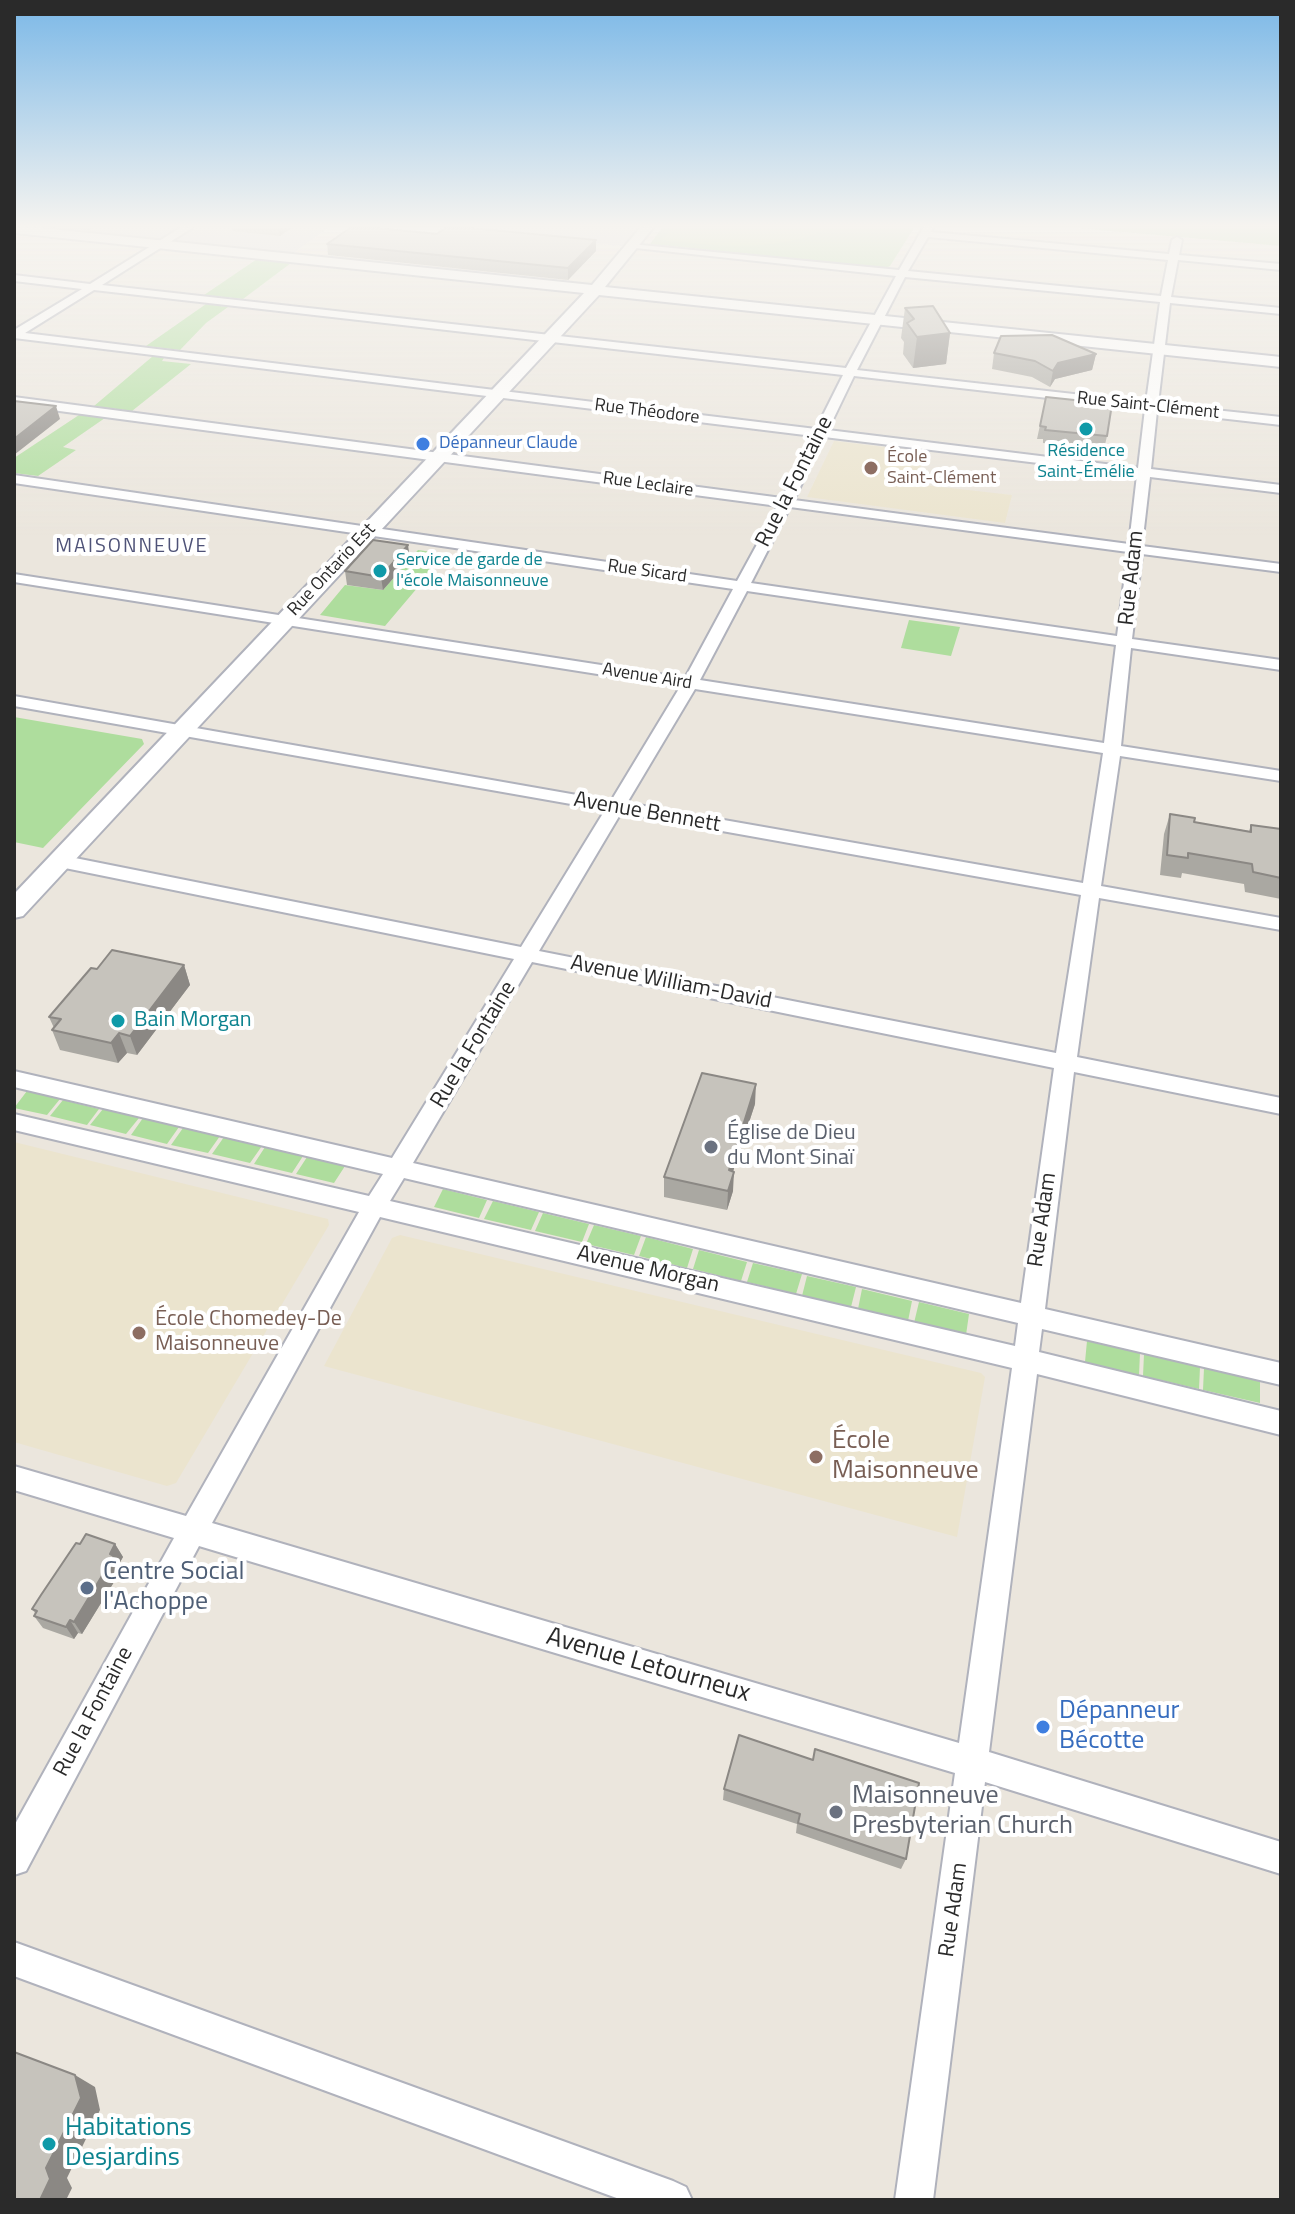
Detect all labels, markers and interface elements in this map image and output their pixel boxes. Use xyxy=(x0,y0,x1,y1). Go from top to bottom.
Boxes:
street label: Rue Saint-Clément xyxy=(1076,388,1220,424)
street label: Rue Théodore xyxy=(593,395,701,429)
street label: Rue la Fontaine xyxy=(751,412,839,552)
marker: Résidence Saint-Émélie xyxy=(1077,420,1095,438)
place label: Dépanneur Claude xyxy=(439,433,578,455)
marker: Dépanneur Claude xyxy=(414,435,432,453)
place label: Résidence Saint-Émélie xyxy=(1037,441,1135,484)
place label: École Saint-Clément xyxy=(887,447,996,490)
marker: École Saint-Clément xyxy=(862,459,880,477)
street label: Rue Leclaire xyxy=(601,468,695,502)
street label: Rue Ontario Est xyxy=(284,519,380,621)
street label: Rue Adam xyxy=(1114,529,1150,627)
district label: MAISONNEUVE xyxy=(55,535,209,559)
place label: Service de garde de l'école Maisonneuve xyxy=(396,550,549,592)
street label: Rue Sicard xyxy=(606,556,688,588)
marker: Service de garde de l'école Maisonneuve xyxy=(371,562,389,580)
street label: Avenue Aird xyxy=(601,659,693,695)
street label: Avenue Bennett xyxy=(572,787,722,839)
street label: Avenue William-David xyxy=(568,951,774,1015)
street label: Rue la Fontaine xyxy=(426,977,522,1113)
place label: Bain Morgan xyxy=(134,1008,252,1034)
marker: Bain Morgan xyxy=(109,1012,127,1030)
place label: Église de Dieu du Mont Sinaï xyxy=(727,1121,856,1172)
marker: Église de Dieu du Mont Sinaï xyxy=(702,1138,720,1156)
street label: Rue Adam xyxy=(1023,1171,1063,1269)
street label: Avenue Morgan xyxy=(574,1241,722,1299)
place label: École Chomedey-De Maisonneuve xyxy=(155,1307,342,1358)
marker: École Chomedey-De Maisonneuve xyxy=(130,1324,148,1342)
place label: École Maisonneuve xyxy=(832,1426,979,1488)
marker: École Maisonneuve xyxy=(807,1448,825,1466)
place label: Centre Social l'Achoppe xyxy=(103,1557,244,1618)
marker: Centre Social l'Achoppe xyxy=(78,1579,96,1597)
street label: Avenue Letourneux xyxy=(542,1622,754,1710)
street label: Rue la Fontaine xyxy=(49,1643,139,1781)
place label: Dépanneur Bécotte xyxy=(1059,1696,1179,1758)
marker: Dépanneur Bécotte xyxy=(1034,1718,1052,1736)
place label: Maisonneuve Presbyterian Church xyxy=(852,1781,1073,1842)
marker: Maisonneuve Presbyterian Church xyxy=(827,1803,845,1821)
street label: Rue Adam xyxy=(934,1861,974,1959)
place label: Habitations Desjardins xyxy=(65,2113,192,2174)
marker: Habitations Desjardins xyxy=(40,2135,58,2153)

